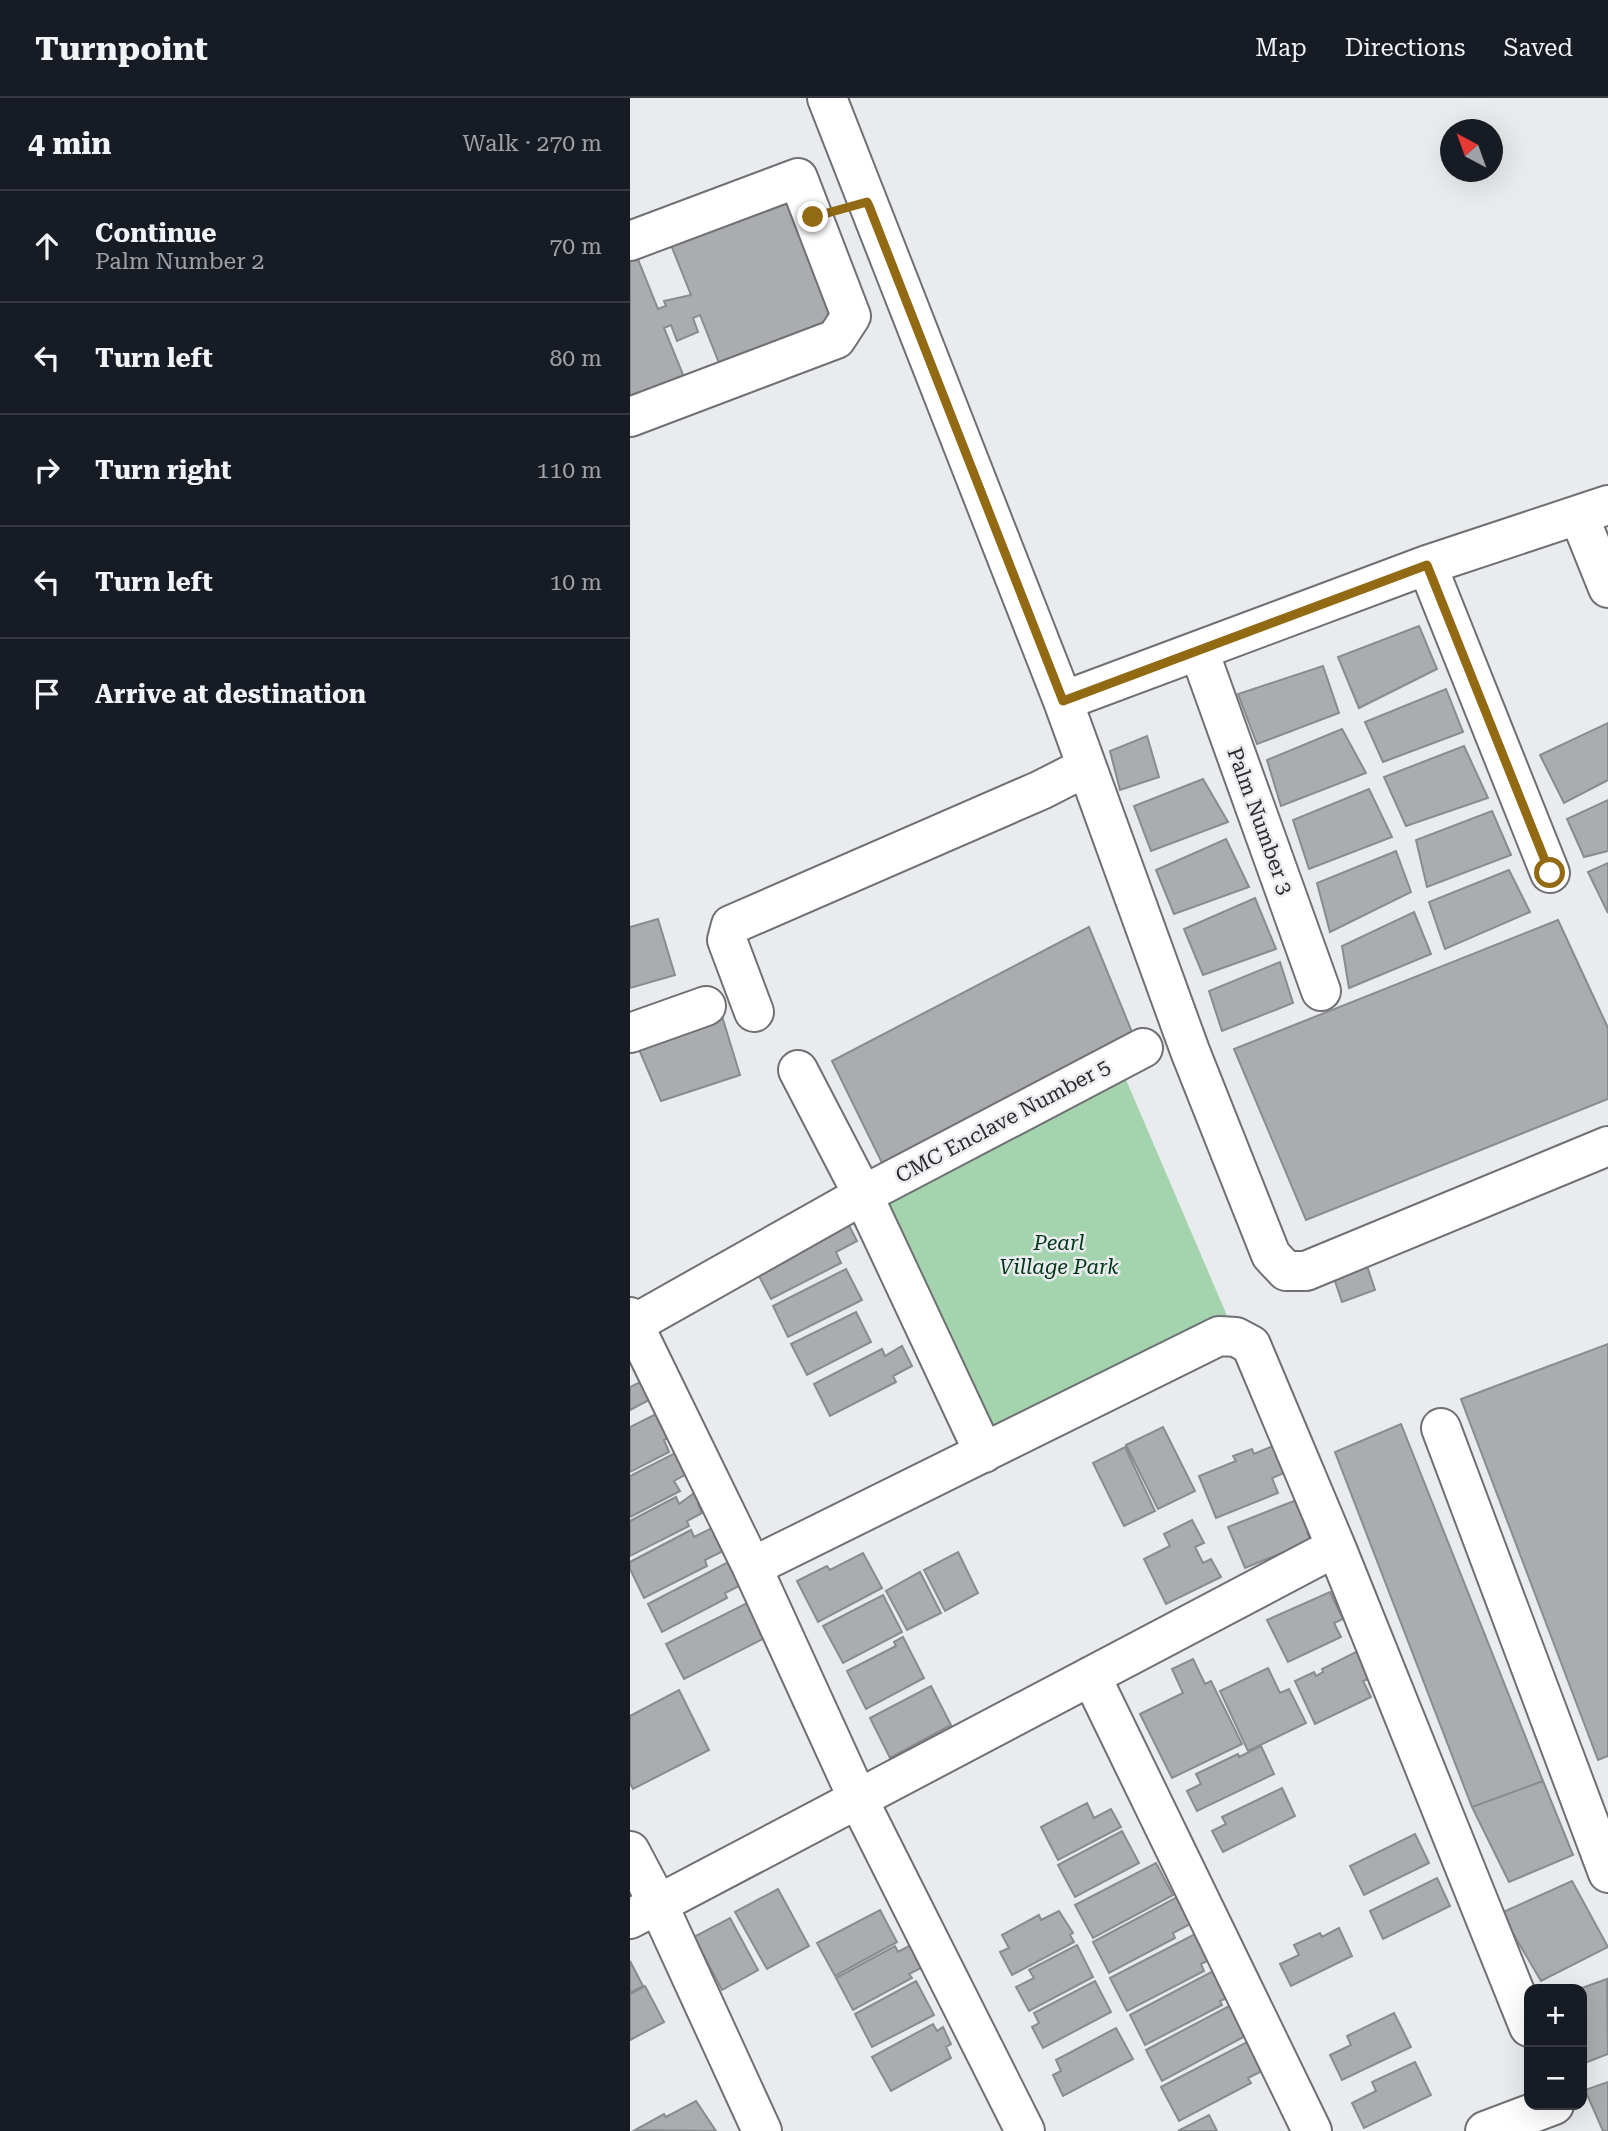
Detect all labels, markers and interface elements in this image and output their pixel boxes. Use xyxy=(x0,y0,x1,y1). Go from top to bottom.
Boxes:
text: Turnpoint xyxy=(35,29,208,68)
text: Map xyxy=(1255,34,1307,62)
text: Directions xyxy=(1345,34,1465,62)
text: Saved xyxy=(1503,34,1573,62)
north arrow xyxy=(1440,119,1503,182)
text: 4 min xyxy=(28,126,111,161)
text: Walk · 270 m xyxy=(463,130,602,157)
route end xyxy=(797,201,828,232)
text: Continue xyxy=(95,218,217,248)
icon: ahead xyxy=(28,227,66,265)
text: 70 m xyxy=(549,233,602,260)
text: Palm Number 2 xyxy=(95,248,264,275)
icon: left xyxy=(28,339,66,377)
text: Turn left xyxy=(95,343,213,373)
text: 80 m xyxy=(549,345,602,372)
icon: right xyxy=(28,451,66,489)
text: Turn right xyxy=(95,455,231,485)
text: 110 m xyxy=(537,457,602,484)
icon: left xyxy=(28,563,66,601)
text: Turn left xyxy=(95,567,213,597)
text: 10 m xyxy=(549,569,602,596)
icon: arrive xyxy=(28,675,66,713)
text: Arrive at destination xyxy=(95,679,366,709)
street label: Palm Number 3 xyxy=(1222,744,1298,898)
route start xyxy=(1534,857,1565,888)
street label: CMC Enclave Number 5 xyxy=(892,1054,1114,1188)
park label: Pearl Village Park xyxy=(999,1231,1119,1279)
map controls xyxy=(1524,1984,1587,2110)
button: + xyxy=(1524,1984,1587,2047)
button: − xyxy=(1524,2047,1587,2110)

